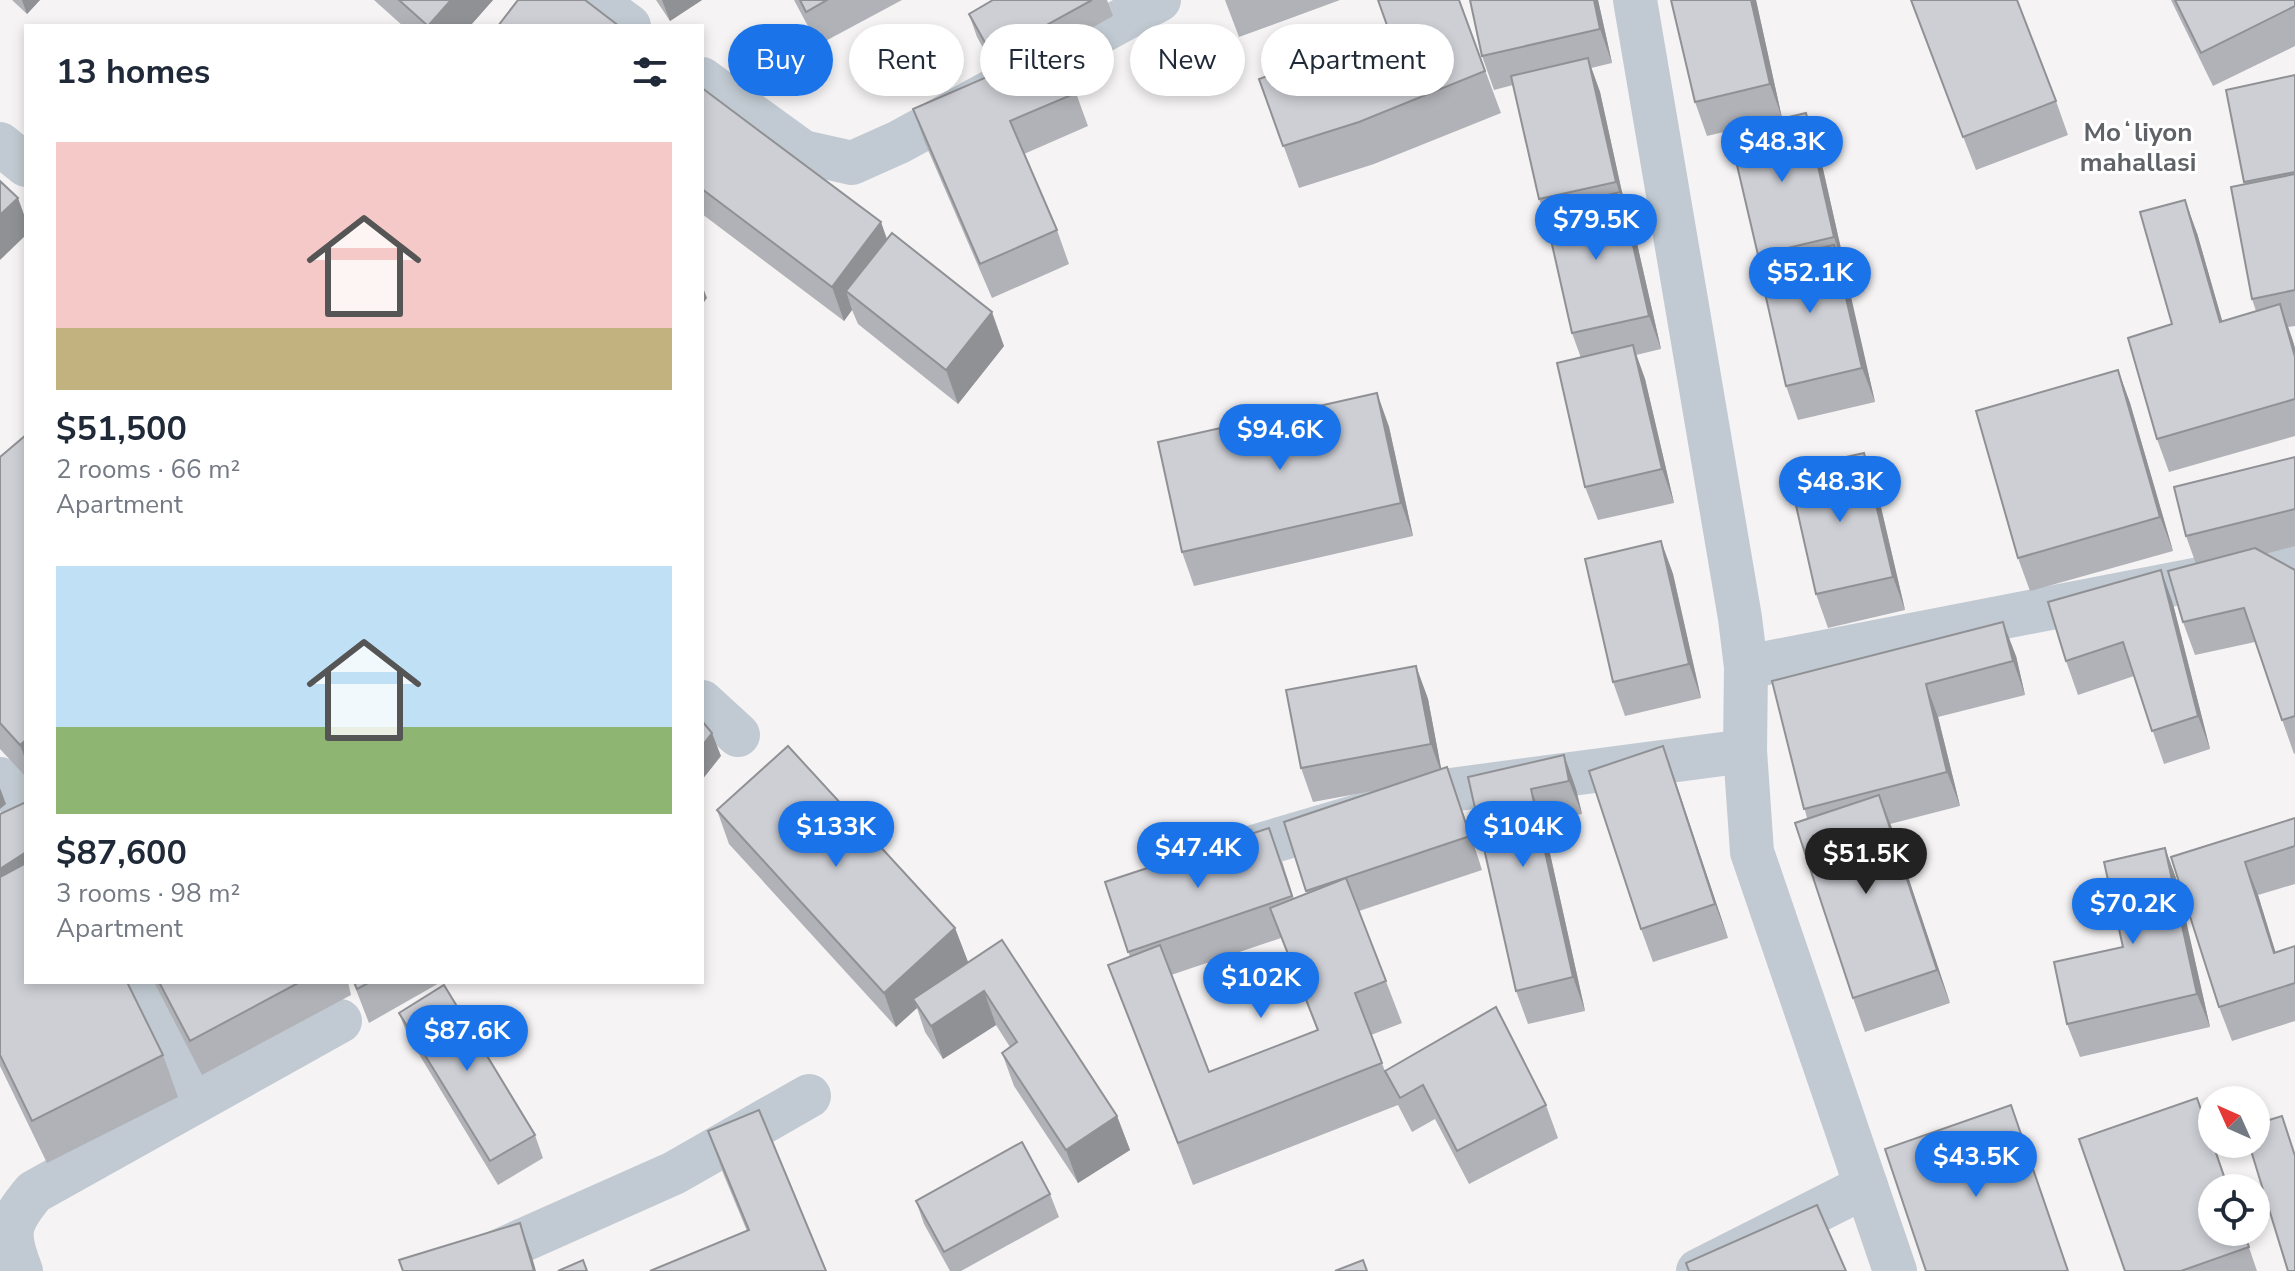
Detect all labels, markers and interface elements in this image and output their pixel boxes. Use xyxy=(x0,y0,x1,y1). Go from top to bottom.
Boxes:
chip: Buy xyxy=(728,24,833,96)
chip: Rent xyxy=(849,24,964,96)
chip: Filters xyxy=(980,24,1114,96)
chip: New xyxy=(1130,24,1245,96)
chip: Apartment xyxy=(1261,24,1454,96)
text: 13 homes xyxy=(56,49,210,95)
icon: filters xyxy=(628,50,672,94)
district label: Moʻliyon mahallasi xyxy=(2080,115,2196,180)
pin: $48.3K xyxy=(1717,116,1847,184)
text: $48.3K xyxy=(1739,124,1825,159)
icon: home xyxy=(292,194,436,338)
pin: $79.5K xyxy=(1531,194,1661,262)
text: $79.5K xyxy=(1553,202,1639,237)
pin: $52.1K xyxy=(1745,247,1875,315)
text: $52.1K xyxy=(1767,255,1853,290)
pin: $94.6K xyxy=(1215,404,1345,472)
text: $51,500 xyxy=(56,406,187,452)
text: $94.6K xyxy=(1237,412,1323,447)
text: 2 rooms · 66 m² xyxy=(56,452,240,487)
pin: $48.3K xyxy=(1775,456,1905,524)
text: $48.3K xyxy=(1797,464,1883,499)
text: Apartment xyxy=(56,487,183,522)
icon: home xyxy=(292,618,436,762)
pin: $133K xyxy=(780,801,892,869)
pin: $104K xyxy=(1467,801,1579,869)
text: $133K xyxy=(796,809,876,844)
text: $104K xyxy=(1483,809,1563,844)
pin: $47.4K xyxy=(1133,822,1263,890)
pin: $51.5K xyxy=(1801,828,1931,896)
text: $87,600 xyxy=(56,830,187,876)
text: $47.4K xyxy=(1155,830,1241,865)
text: $51.5K xyxy=(1823,836,1909,871)
text: 3 rooms · 98 m² xyxy=(56,876,240,911)
pin: $70.2K xyxy=(2068,878,2198,946)
text: $70.2K xyxy=(2090,886,2176,921)
text: Apartment xyxy=(56,911,183,946)
pin: $102K xyxy=(1205,952,1317,1020)
text: $102K xyxy=(1221,960,1301,995)
pin: $87.6K xyxy=(402,1005,532,1073)
text: $87.6K xyxy=(424,1013,510,1048)
north arrow xyxy=(2198,1086,2270,1158)
map controls xyxy=(2198,1086,2270,1246)
pin: $43.5K xyxy=(1911,1131,2041,1199)
text: $43.5K xyxy=(1933,1139,2019,1174)
button: locate xyxy=(2198,1174,2270,1246)

